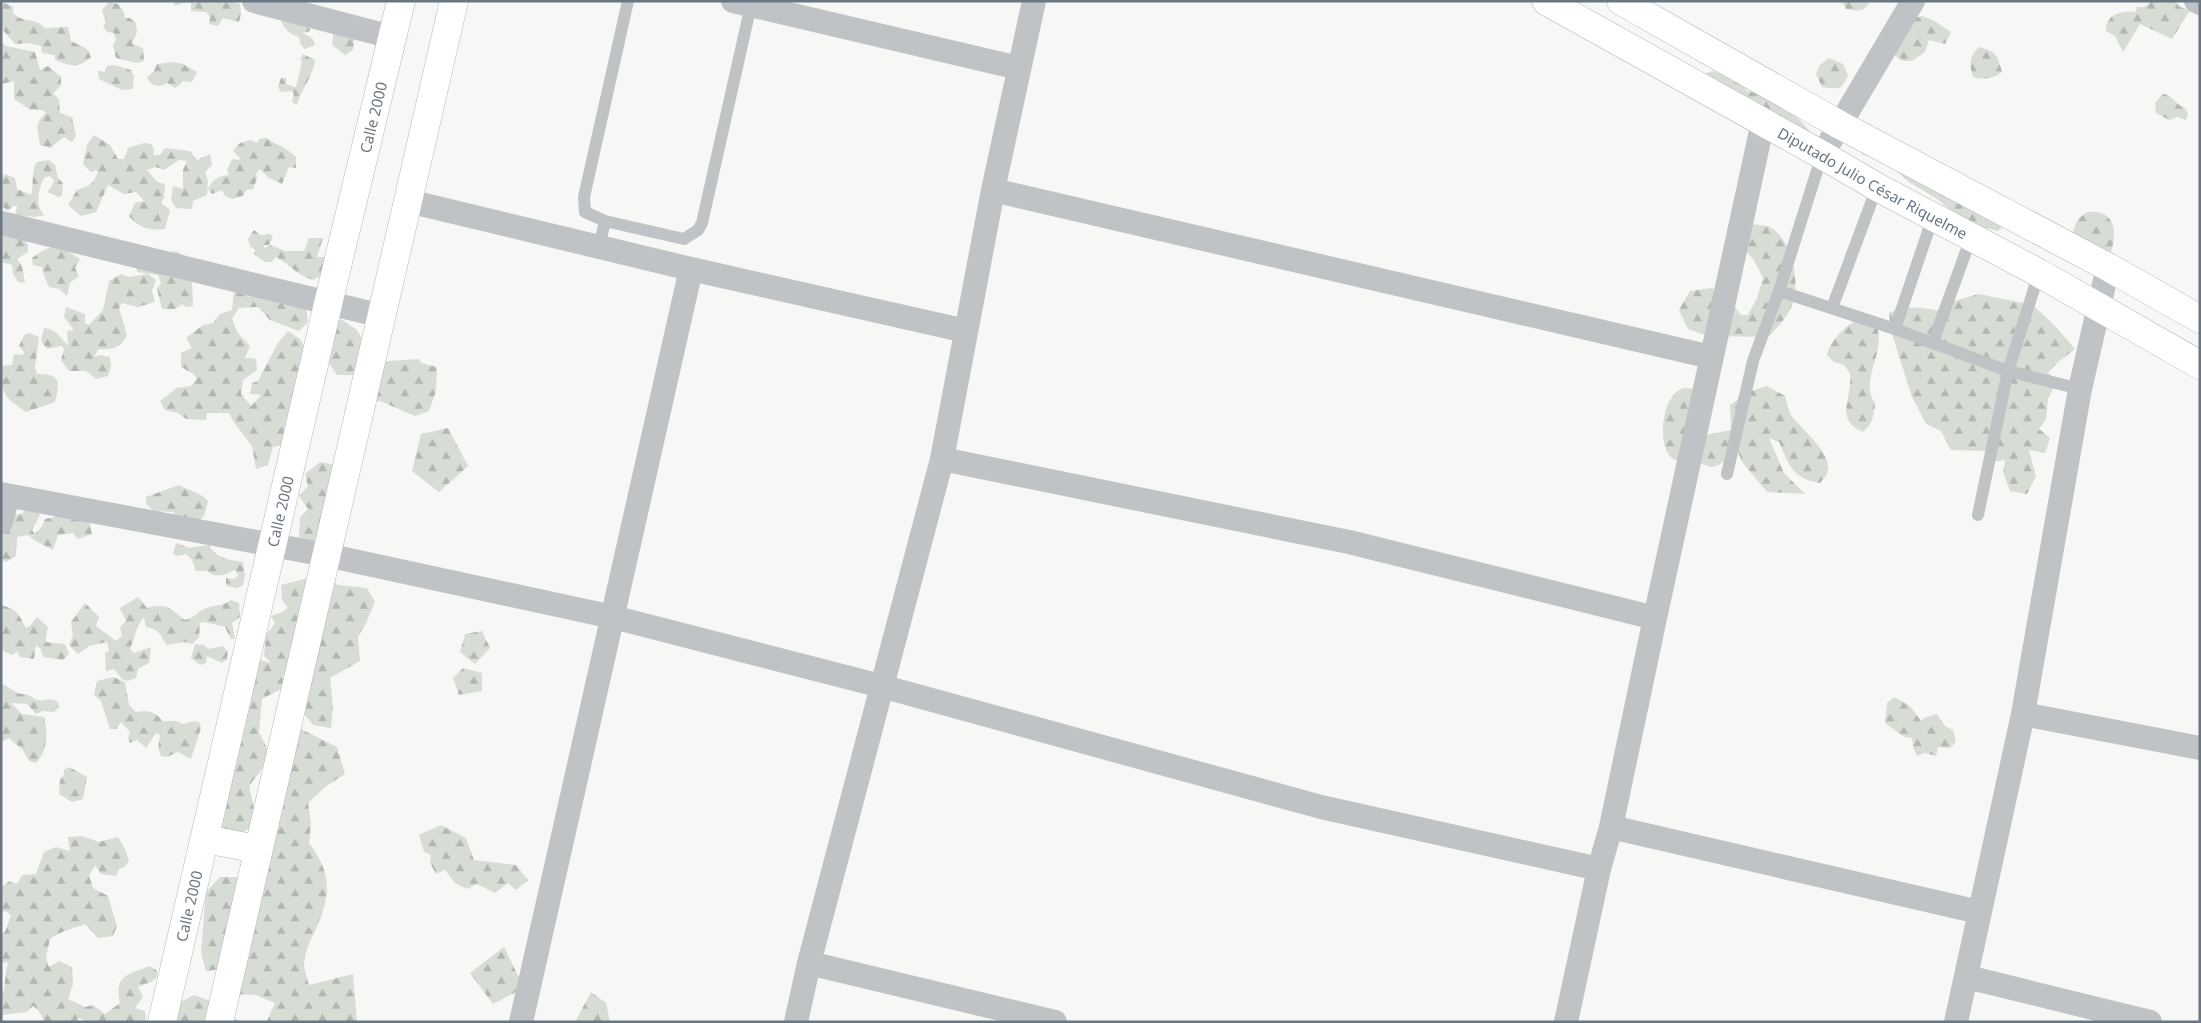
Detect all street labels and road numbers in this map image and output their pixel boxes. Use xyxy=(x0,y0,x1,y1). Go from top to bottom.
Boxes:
street label: Calle 2000 xyxy=(355,80,391,155)
street label: Diputado Julio César Riquelme xyxy=(1774,122,1971,243)
street label: Calle 2000 xyxy=(262,474,298,549)
street label: Calle 2000 xyxy=(171,869,207,944)

